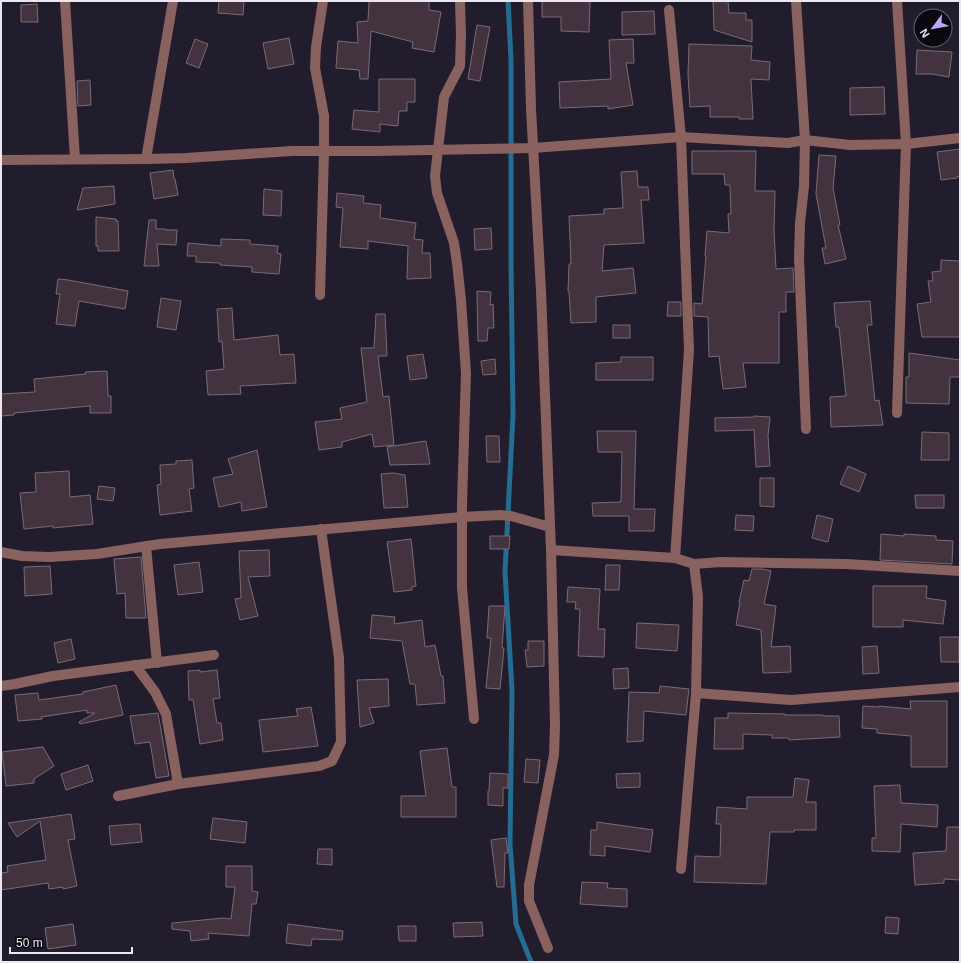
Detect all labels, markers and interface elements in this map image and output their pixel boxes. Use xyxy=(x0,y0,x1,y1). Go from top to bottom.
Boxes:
north arrow xyxy=(913,8,953,48)
text: N xyxy=(917,27,932,40)
scale bar xyxy=(10,929,132,955)
text: 50 m xyxy=(16,936,43,950)

